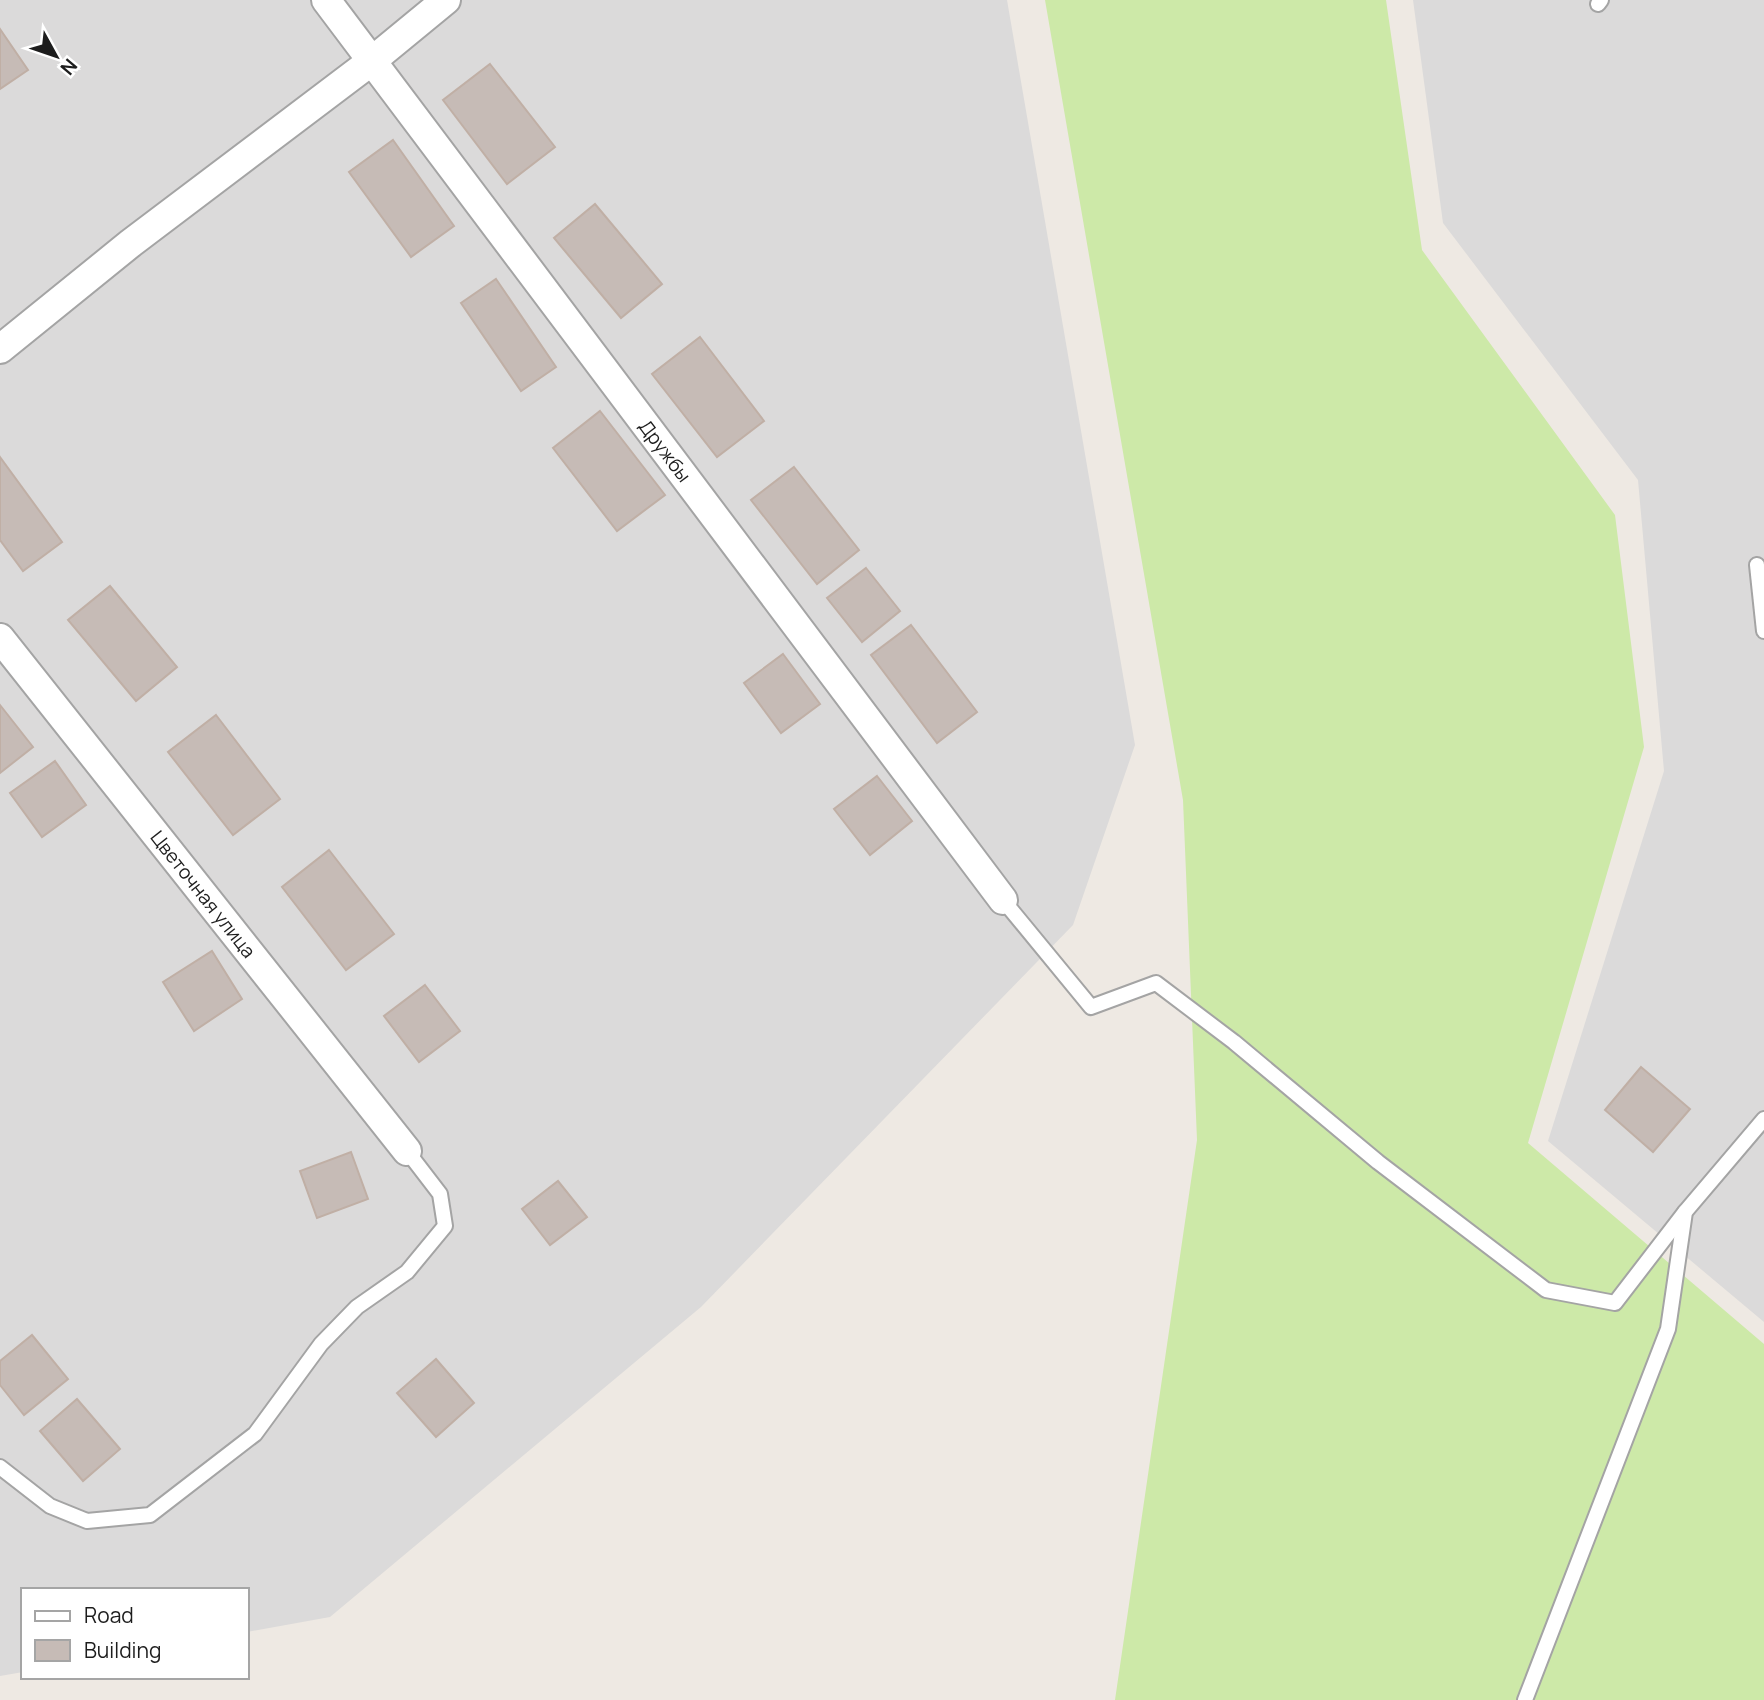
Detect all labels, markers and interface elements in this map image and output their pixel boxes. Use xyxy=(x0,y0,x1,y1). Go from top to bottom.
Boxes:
north arrow xyxy=(21,21,91,91)
text: N xyxy=(55,53,83,81)
street label: Дружбы xyxy=(633,414,697,487)
street label: Цветочная улица xyxy=(145,825,262,963)
legend xyxy=(21,1588,248,1679)
text: Road xyxy=(84,1601,134,1629)
text: Building xyxy=(84,1636,161,1664)

